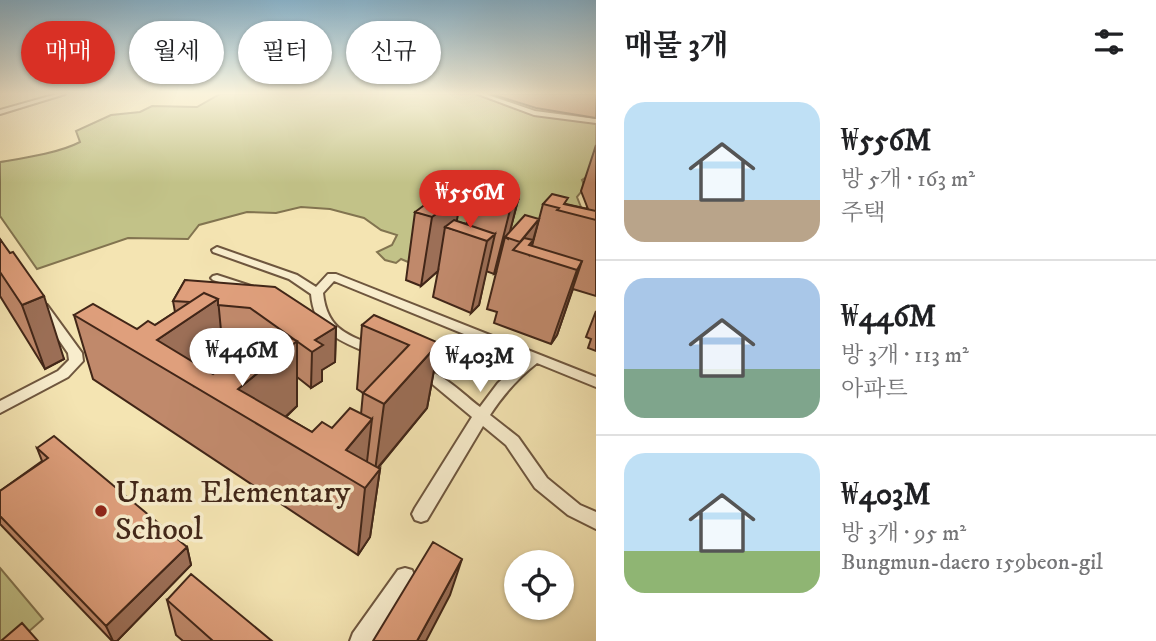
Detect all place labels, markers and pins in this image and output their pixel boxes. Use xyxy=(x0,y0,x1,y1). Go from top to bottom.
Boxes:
pin: ₩556M xyxy=(421,170,519,230)
pin: ₩446M xyxy=(193,328,291,388)
pin: ₩403M xyxy=(431,334,529,394)
place label: Unam Elementary School xyxy=(115,473,351,550)
marker: Unam Elementary School xyxy=(93,503,109,519)

